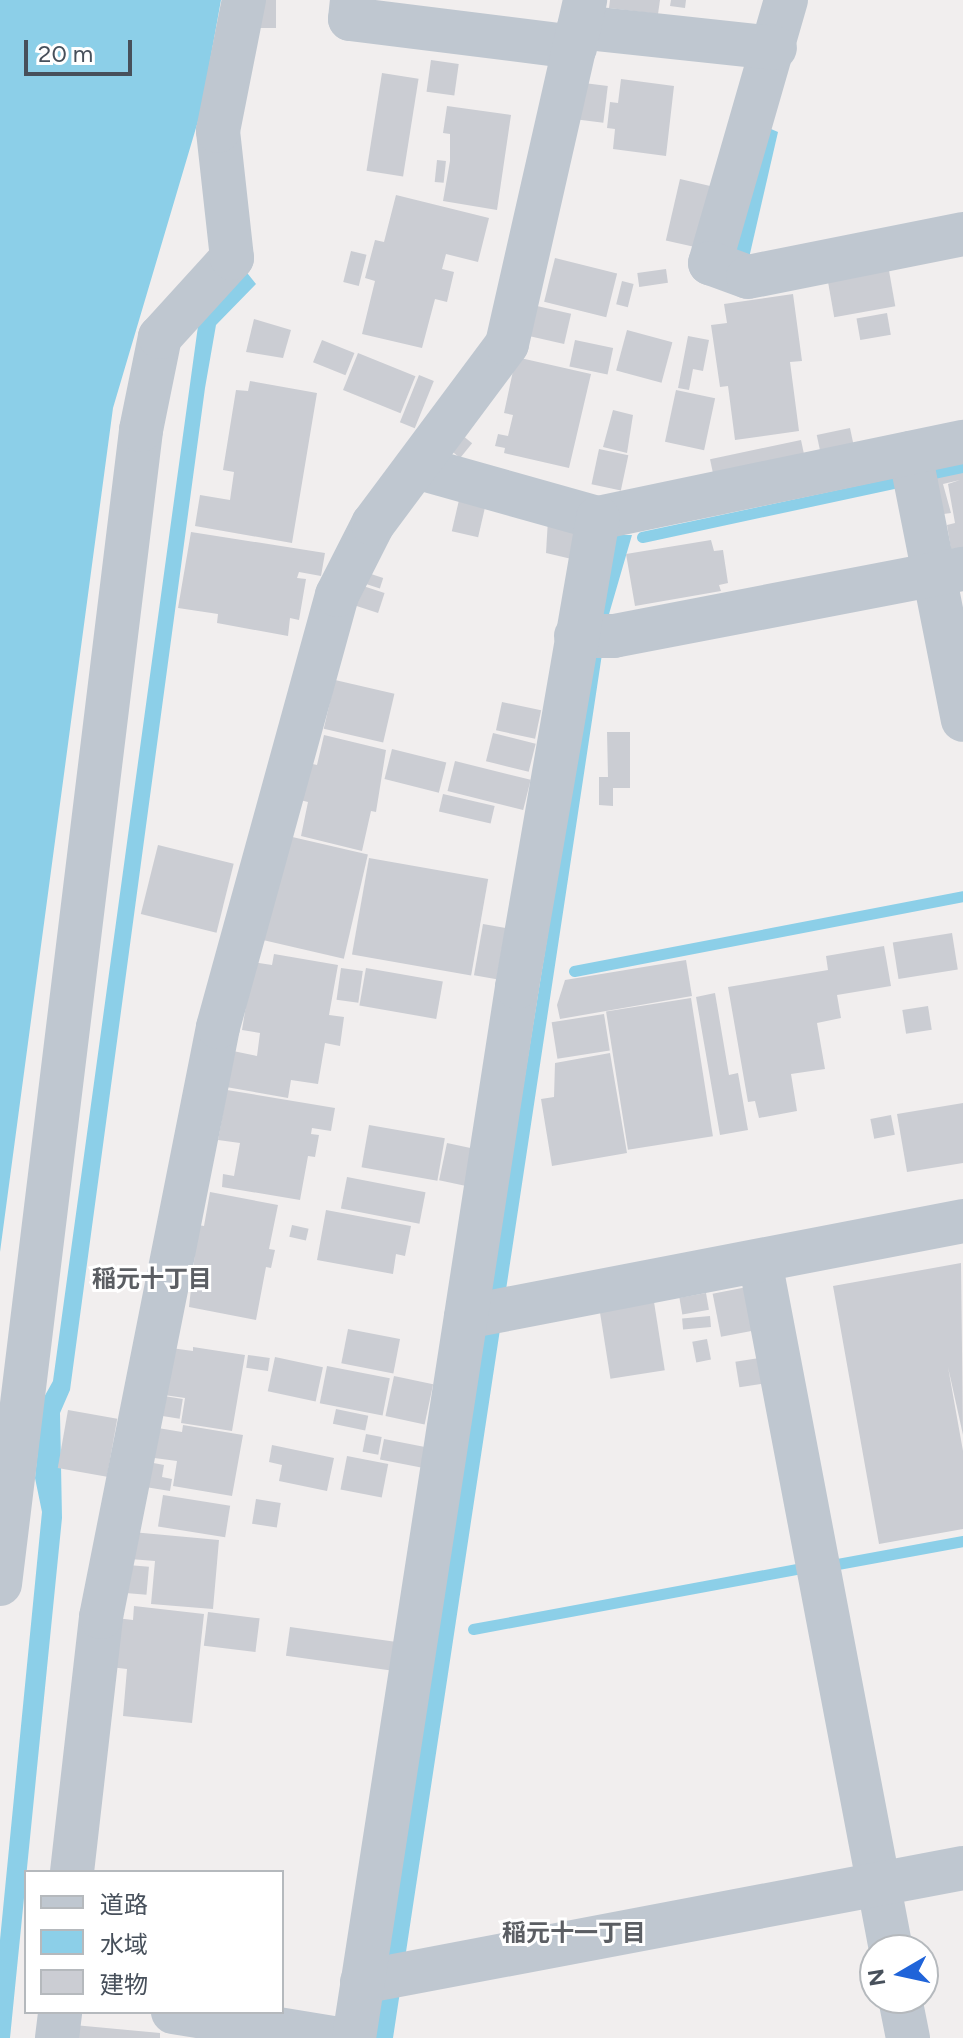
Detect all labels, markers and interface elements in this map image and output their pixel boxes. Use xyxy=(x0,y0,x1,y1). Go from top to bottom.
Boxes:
scale bar xyxy=(28,24,136,74)
text: 20 m xyxy=(38,39,93,68)
district label: 稲元十丁目 xyxy=(92,1265,212,1293)
legend xyxy=(24,1870,284,2014)
text: 道路 xyxy=(100,1890,148,1919)
district label: 稲元十一丁目 xyxy=(502,1919,646,1947)
text: 水域 xyxy=(100,1930,148,1959)
north arrow xyxy=(859,1934,939,2014)
text: N xyxy=(862,1967,891,1988)
text: 建物 xyxy=(100,1970,148,1999)

